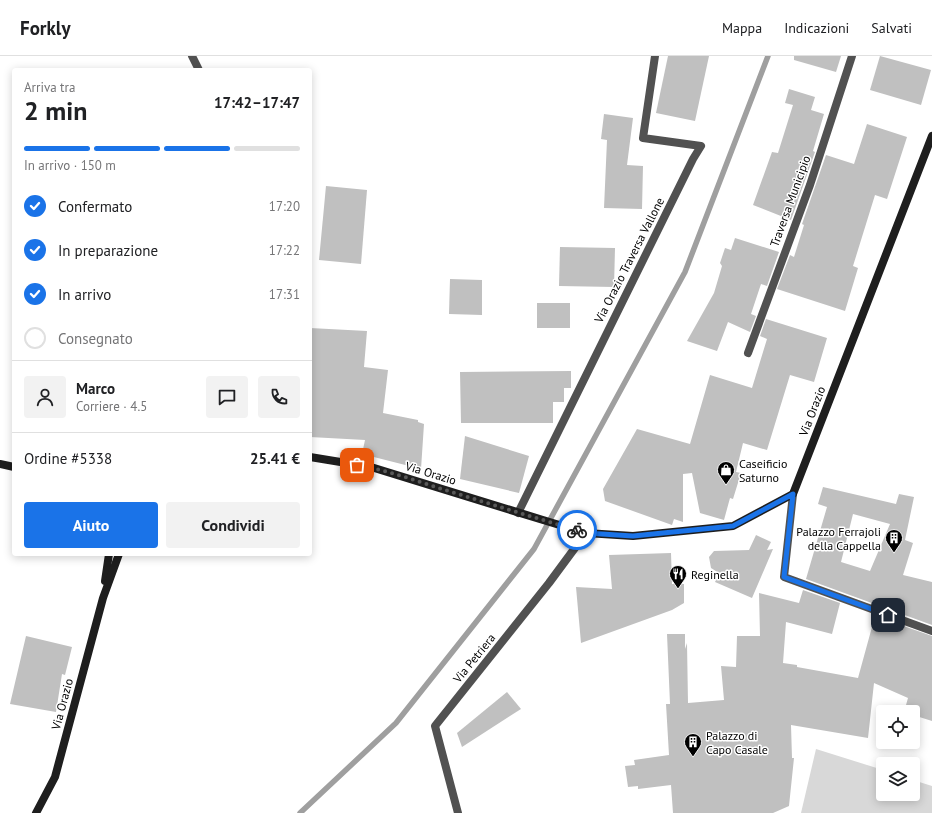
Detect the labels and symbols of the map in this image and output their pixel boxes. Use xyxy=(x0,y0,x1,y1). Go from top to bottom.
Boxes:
street label: Traversa Municipio xyxy=(767,153,813,249)
street label: Via Orazio Traversa Vallone xyxy=(590,195,667,326)
street label: Via Orazio xyxy=(795,384,828,439)
pin xyxy=(340,448,374,482)
place label: Caseificio Saturno xyxy=(739,456,788,485)
street label: Via Orazio xyxy=(403,458,458,488)
shop icon: Caseificio Saturno xyxy=(716,460,736,485)
courier xyxy=(557,510,597,550)
place label: Palazzo Ferrajoli della Cappella xyxy=(796,524,881,553)
building icon: Palazzo Ferrajoli della Cappella xyxy=(884,528,904,553)
restaurant icon: Reginella xyxy=(668,564,688,589)
place label: Reginella xyxy=(691,567,739,582)
pin xyxy=(871,598,905,632)
street label: Via Petriera xyxy=(449,630,498,686)
street label: Via Orazio xyxy=(48,677,76,732)
place label: Palazzo di Capo Casale xyxy=(706,728,768,757)
building icon: Palazzo di Capo Casale xyxy=(683,732,703,757)

